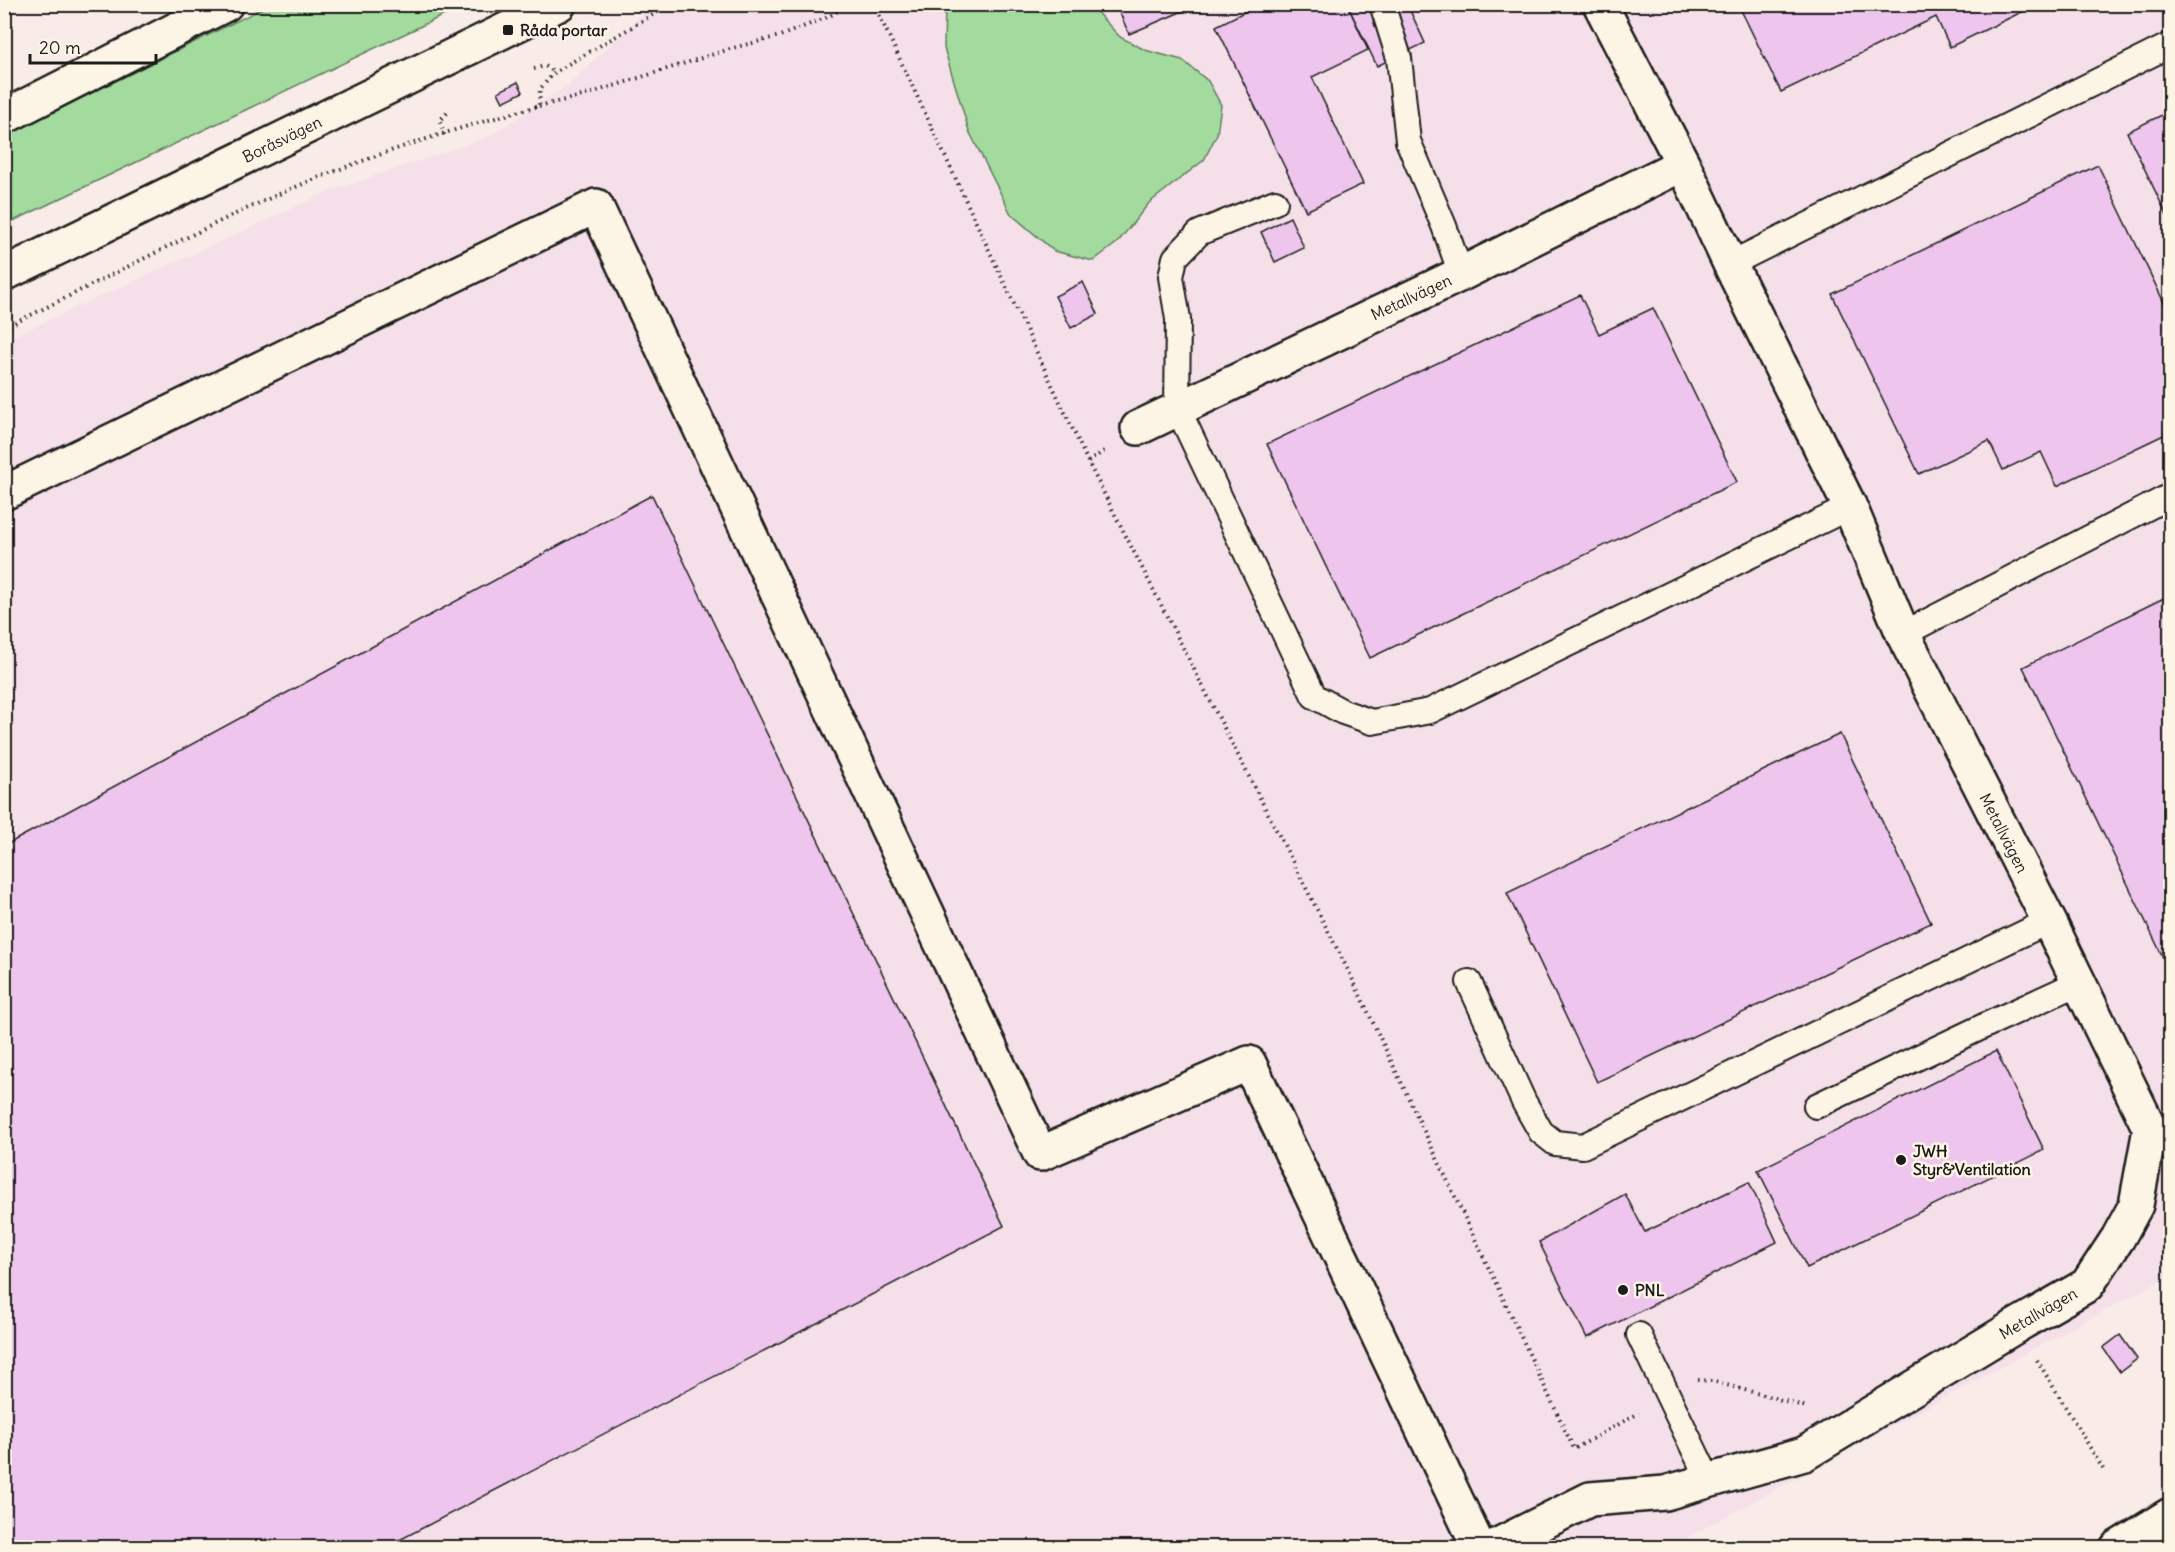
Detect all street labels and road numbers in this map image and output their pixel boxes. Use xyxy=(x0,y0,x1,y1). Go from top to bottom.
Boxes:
street label: Boråsvägen xyxy=(239,111,325,167)
street label: Metallvägen xyxy=(1367,270,1455,324)
street label: Metallvägen xyxy=(1975,790,2033,876)
street label: Metallvägen xyxy=(1995,1283,2081,1343)

